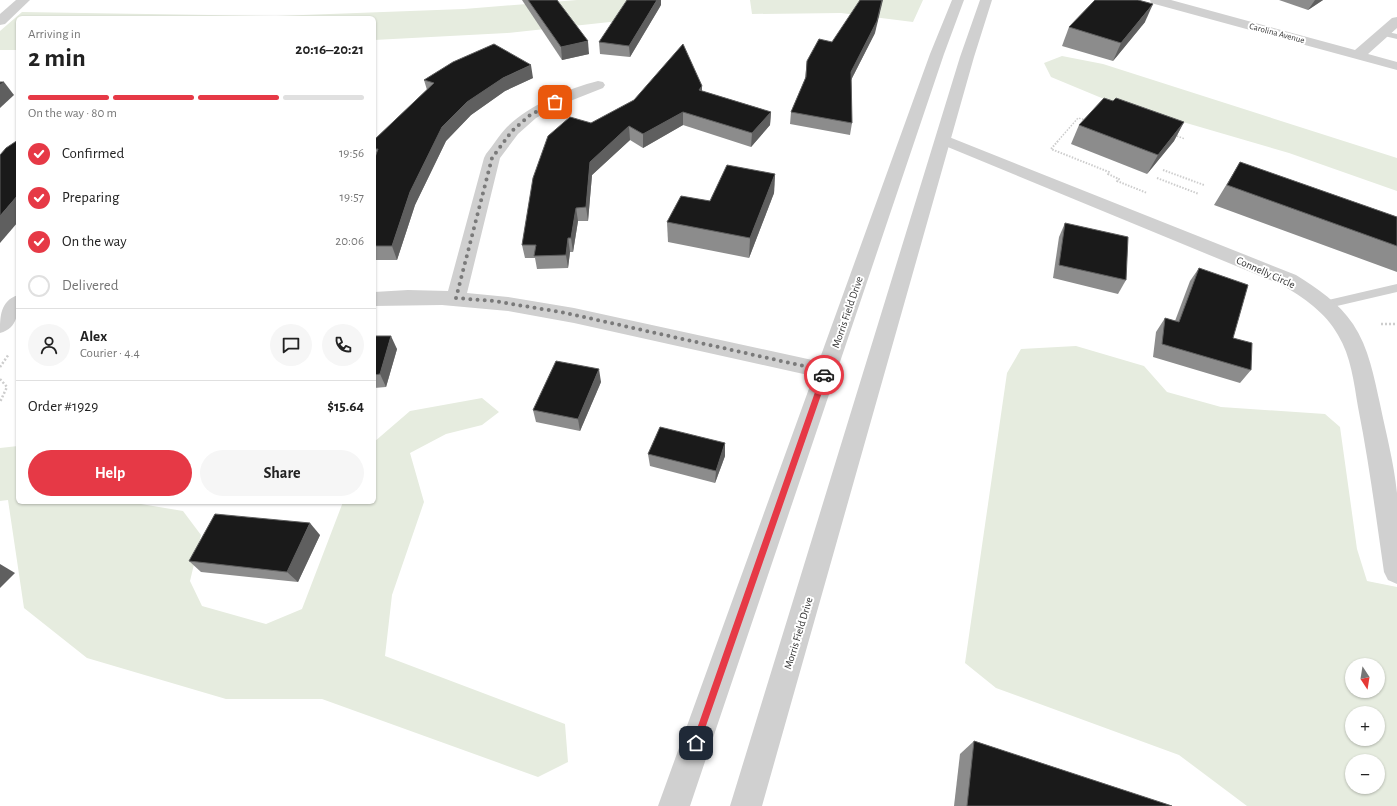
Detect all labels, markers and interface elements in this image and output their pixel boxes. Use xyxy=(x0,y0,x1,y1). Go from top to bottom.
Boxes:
street label: Carolina Avenue xyxy=(1248,22,1306,45)
text: Arriving in xyxy=(28,28,81,41)
text: 20:16–20:21 xyxy=(295,42,364,57)
text: 2 min xyxy=(28,45,86,71)
pin xyxy=(538,85,572,119)
icon: bag xyxy=(544,91,566,113)
text: On the way · 80 m xyxy=(28,107,117,120)
icon: check xyxy=(28,143,50,165)
text: Confirmed xyxy=(62,146,124,161)
text: 19:56 xyxy=(339,147,364,160)
icon: check xyxy=(28,187,50,209)
text: Preparing xyxy=(62,190,119,205)
text: 19:57 xyxy=(340,191,364,204)
icon: check xyxy=(28,231,50,253)
text: On the way xyxy=(62,234,127,249)
text: 20:06 xyxy=(335,235,364,248)
street label: Connelly Circle xyxy=(1235,255,1297,290)
street label: Morris Field Drive xyxy=(830,275,865,349)
text: Delivered xyxy=(62,278,119,293)
button: person xyxy=(28,324,70,366)
button: chat xyxy=(270,324,312,366)
button: phone xyxy=(322,324,364,366)
text: Alex xyxy=(80,329,107,344)
text: Courier · 4.4 xyxy=(80,347,140,360)
courier xyxy=(804,355,844,395)
icon: car xyxy=(813,364,835,386)
text: Order #1929 xyxy=(28,399,98,414)
text: $15.64 xyxy=(327,399,364,414)
button: Help xyxy=(28,450,192,496)
button: Share xyxy=(200,450,364,496)
street label: Morris Field Drive xyxy=(782,596,815,671)
north arrow xyxy=(1345,658,1385,698)
map controls xyxy=(1345,658,1385,794)
button: + xyxy=(1345,706,1385,746)
pin xyxy=(679,726,713,760)
icon: home xyxy=(685,732,707,754)
button: − xyxy=(1345,754,1385,794)

